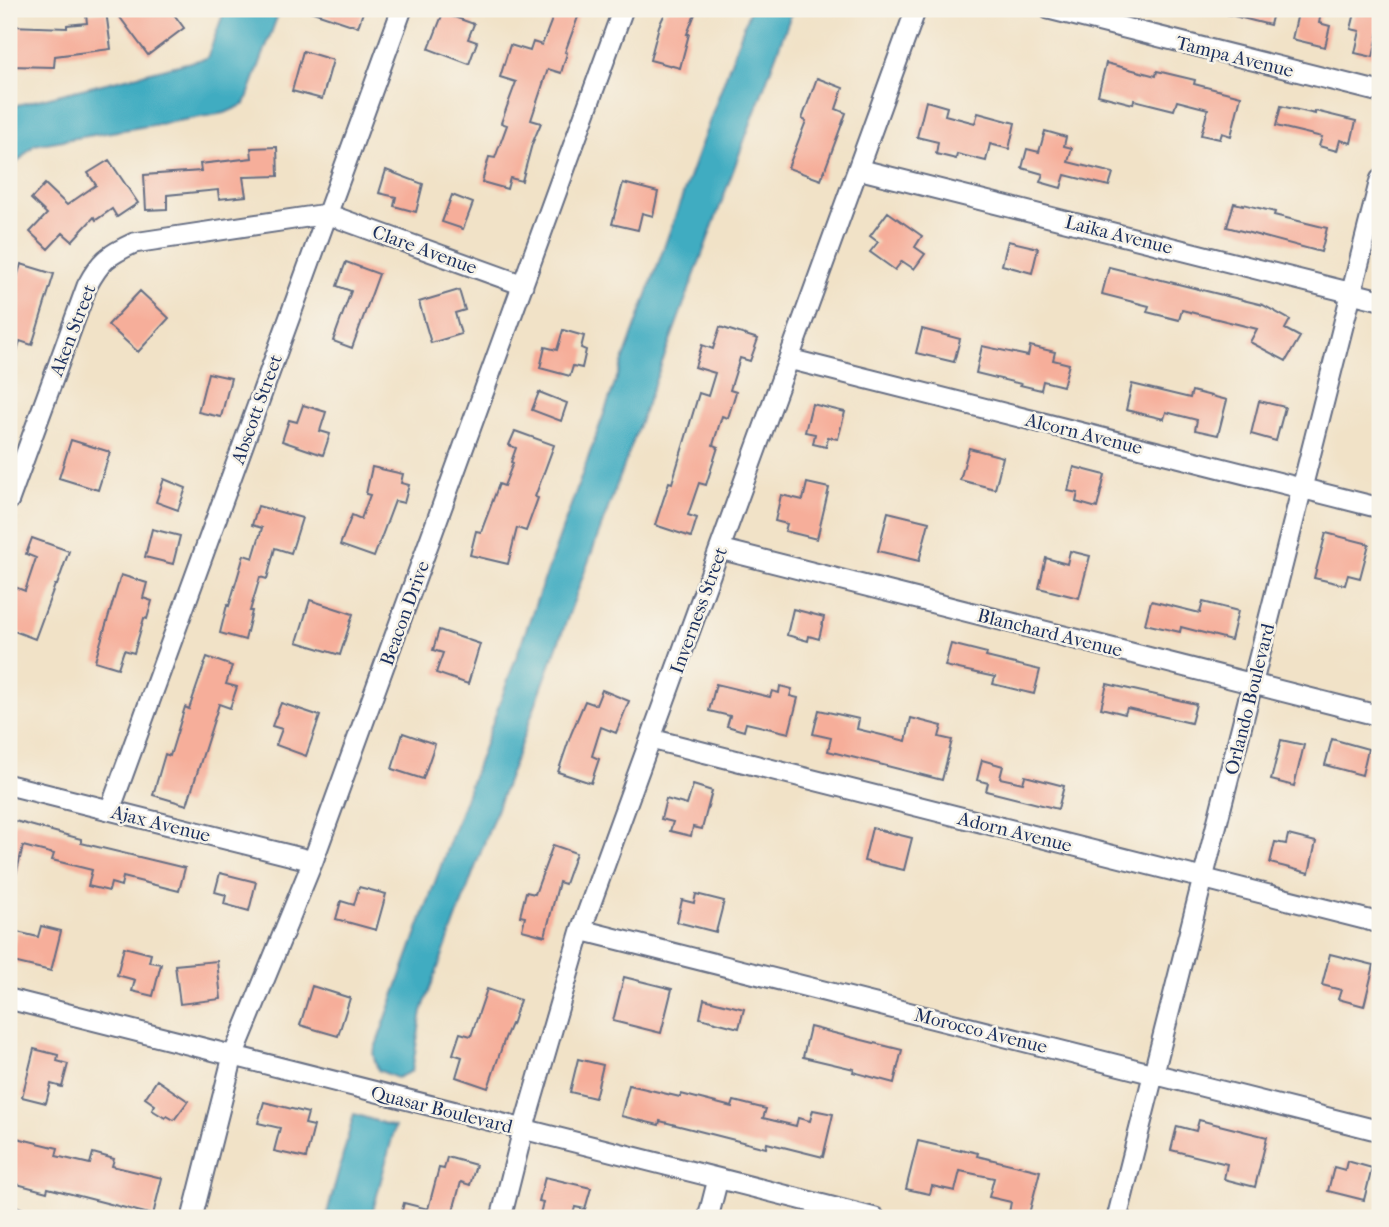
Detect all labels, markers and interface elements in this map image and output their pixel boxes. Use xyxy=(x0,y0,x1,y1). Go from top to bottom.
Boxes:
street label: Tampa Avenue xyxy=(1174,32,1296,82)
street label: Laika Avenue xyxy=(1063,211,1175,259)
street label: Clare Avenue xyxy=(369,221,480,279)
street label: Aken Street xyxy=(45,281,101,380)
street label: Abscott Street xyxy=(227,351,287,468)
street label: Alcorn Avenue xyxy=(1022,409,1145,459)
street label: Inverness Street xyxy=(666,544,732,677)
street label: Beacon Drive xyxy=(376,558,434,669)
street label: Blanchard Avenue xyxy=(975,604,1125,662)
street label: Orlando Boulevard xyxy=(1221,621,1280,777)
street label: Ajax Avenue xyxy=(108,801,213,847)
street label: Adorn Avenue xyxy=(955,807,1074,857)
street label: Morocco Avenue xyxy=(912,1004,1049,1058)
street label: Quasar Boulevard xyxy=(369,1082,516,1138)

